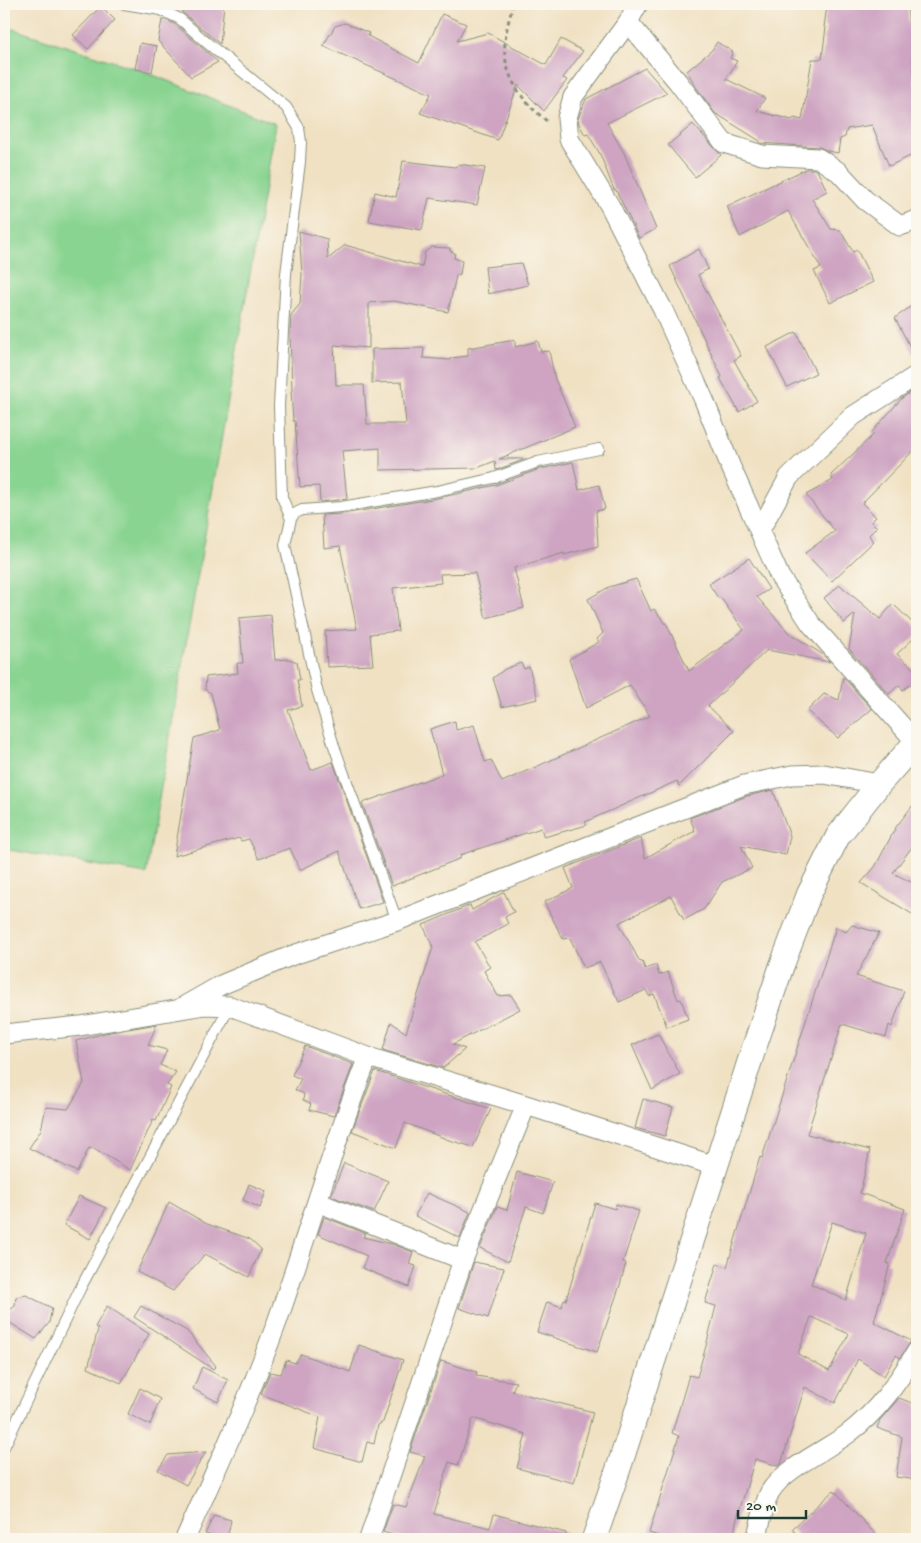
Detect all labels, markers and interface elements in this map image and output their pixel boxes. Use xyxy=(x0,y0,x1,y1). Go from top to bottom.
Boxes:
scale bar xyxy=(738,1488,806,1520)
text: 20 m xyxy=(746,1498,776,1516)

